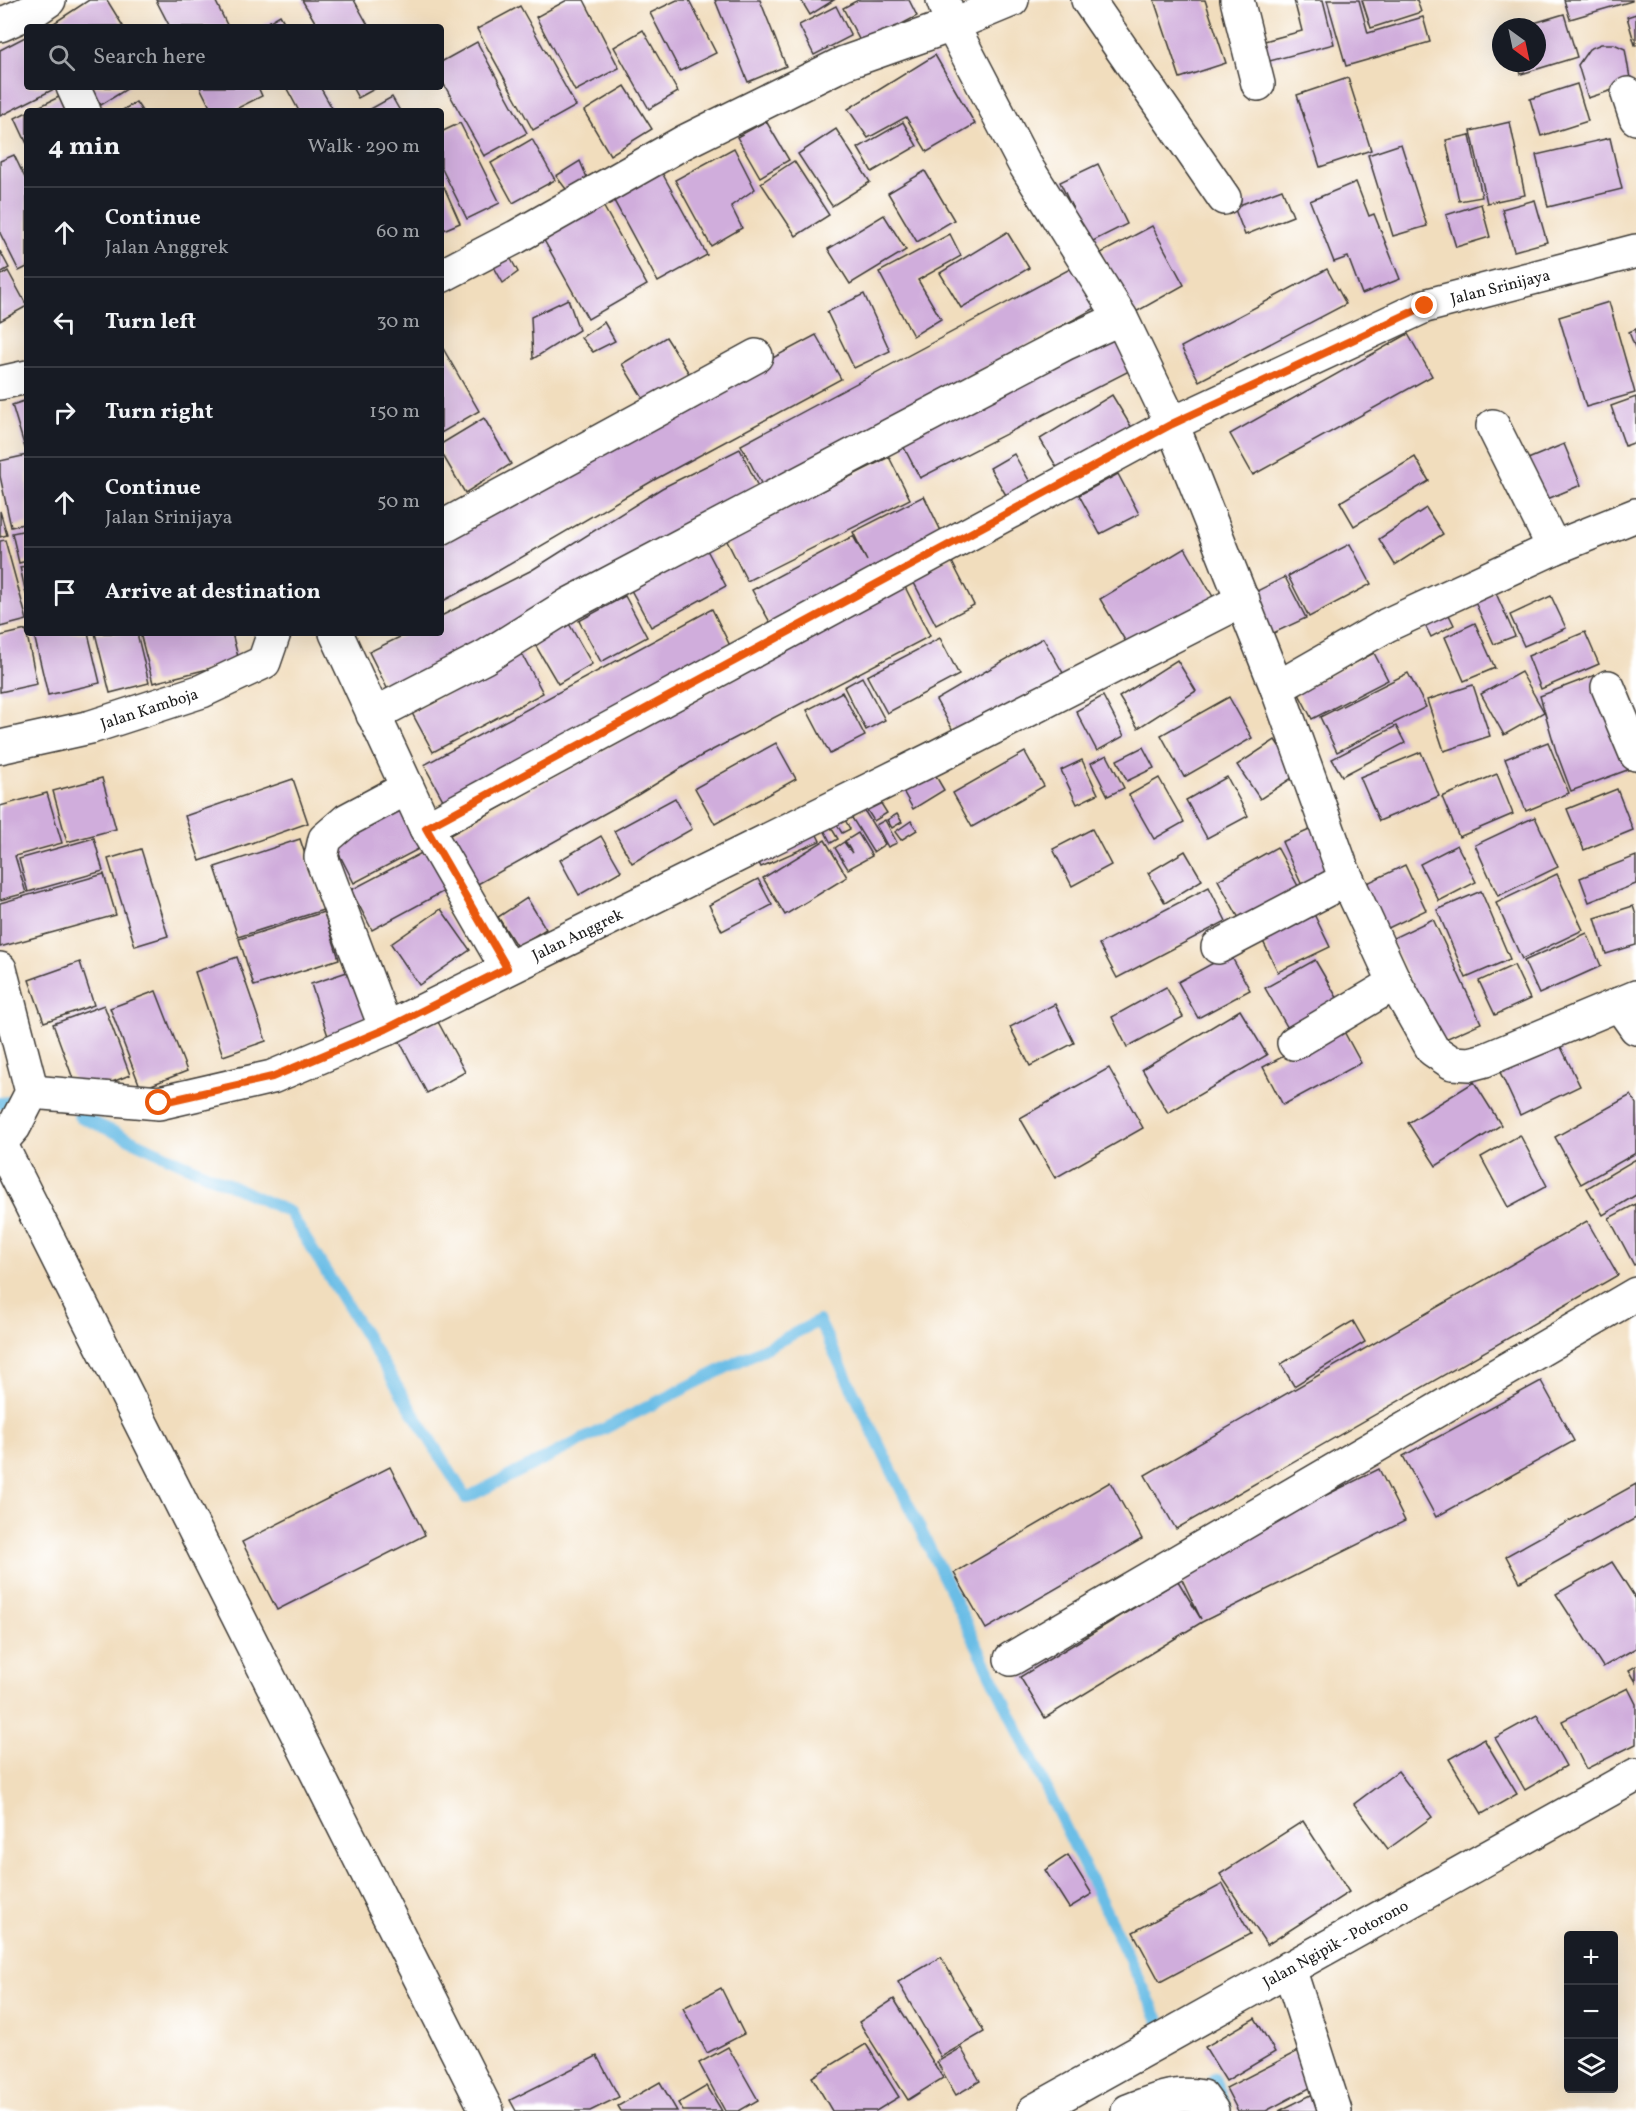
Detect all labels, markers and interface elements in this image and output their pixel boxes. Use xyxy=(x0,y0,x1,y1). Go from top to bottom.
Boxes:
north arrow xyxy=(1492,18,1546,72)
search box xyxy=(24,24,444,90)
icon: search xyxy=(45,41,78,74)
text: Search here xyxy=(93,42,206,73)
text: 4 min xyxy=(48,129,120,165)
text: Walk · 290 m xyxy=(308,133,420,161)
text: Continue xyxy=(105,203,201,234)
icon: ahead xyxy=(48,216,81,249)
text: 60 m xyxy=(376,218,420,246)
text: Jalan Anggrek xyxy=(105,234,229,262)
street label: Jalan Srinijaya xyxy=(1448,265,1553,311)
route end xyxy=(1411,292,1437,318)
icon: left xyxy=(48,306,81,339)
text: Turn left xyxy=(105,307,196,338)
text: 30 m xyxy=(376,308,420,336)
icon: right xyxy=(48,396,81,429)
text: Turn right xyxy=(105,397,213,428)
text: 150 m xyxy=(369,398,420,426)
text: Continue xyxy=(105,473,201,504)
icon: ahead xyxy=(48,486,81,519)
text: 50 m xyxy=(377,488,420,516)
text: Jalan Srinijaya xyxy=(105,504,232,532)
icon: arrive xyxy=(48,576,81,609)
text: Arrive at destination xyxy=(105,577,321,608)
street label: Jalan Kamboja xyxy=(98,684,201,736)
street label: Jalan Anggrek xyxy=(529,904,627,967)
route start xyxy=(145,1089,171,1115)
street label: Jalan Ngipik - Potorono xyxy=(1259,1895,1413,1994)
map controls xyxy=(1564,1931,1618,2093)
button: + xyxy=(1564,1931,1618,1985)
button: − xyxy=(1564,1985,1618,2039)
button: layers xyxy=(1564,2039,1618,2093)

